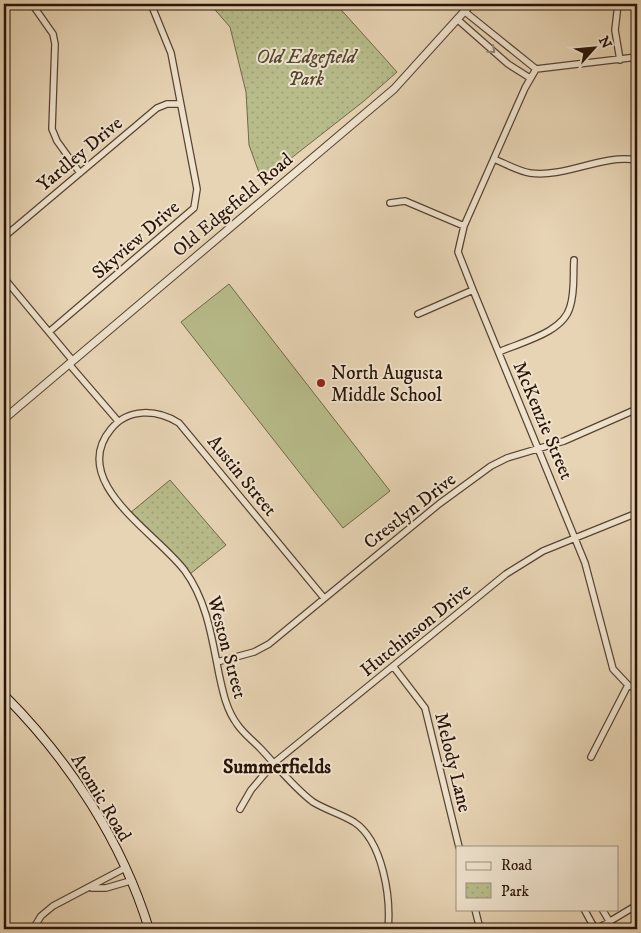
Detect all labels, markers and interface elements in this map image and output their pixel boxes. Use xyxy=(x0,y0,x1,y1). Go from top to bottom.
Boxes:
north arrow xyxy=(568,22,618,72)
text: N xyxy=(594,33,616,52)
one-way arrow xyxy=(487,44,496,53)
park label: Old Edgefield Park xyxy=(256,46,359,91)
street label: Yardley Drive xyxy=(33,112,127,196)
street label: Old Edgefield Road xyxy=(168,148,298,262)
street label: Skyview Drive xyxy=(88,196,184,284)
street label: McKenzie Street xyxy=(507,358,578,483)
place label: North Augusta Middle School xyxy=(331,362,443,407)
marker: North Augusta Middle School xyxy=(315,377,327,389)
street label: Austin Street xyxy=(202,431,281,521)
street label: Crestlyn Drive xyxy=(359,468,461,554)
street label: Hutchinson Drive xyxy=(356,578,476,682)
street label: Weston Street xyxy=(202,593,251,701)
street label: Melody Lane xyxy=(429,710,476,815)
street label: Atomic Road xyxy=(66,750,136,846)
district label: Summerfields xyxy=(223,755,331,780)
legend xyxy=(456,846,618,910)
text: Road xyxy=(501,856,533,875)
text: Park xyxy=(501,882,530,901)

